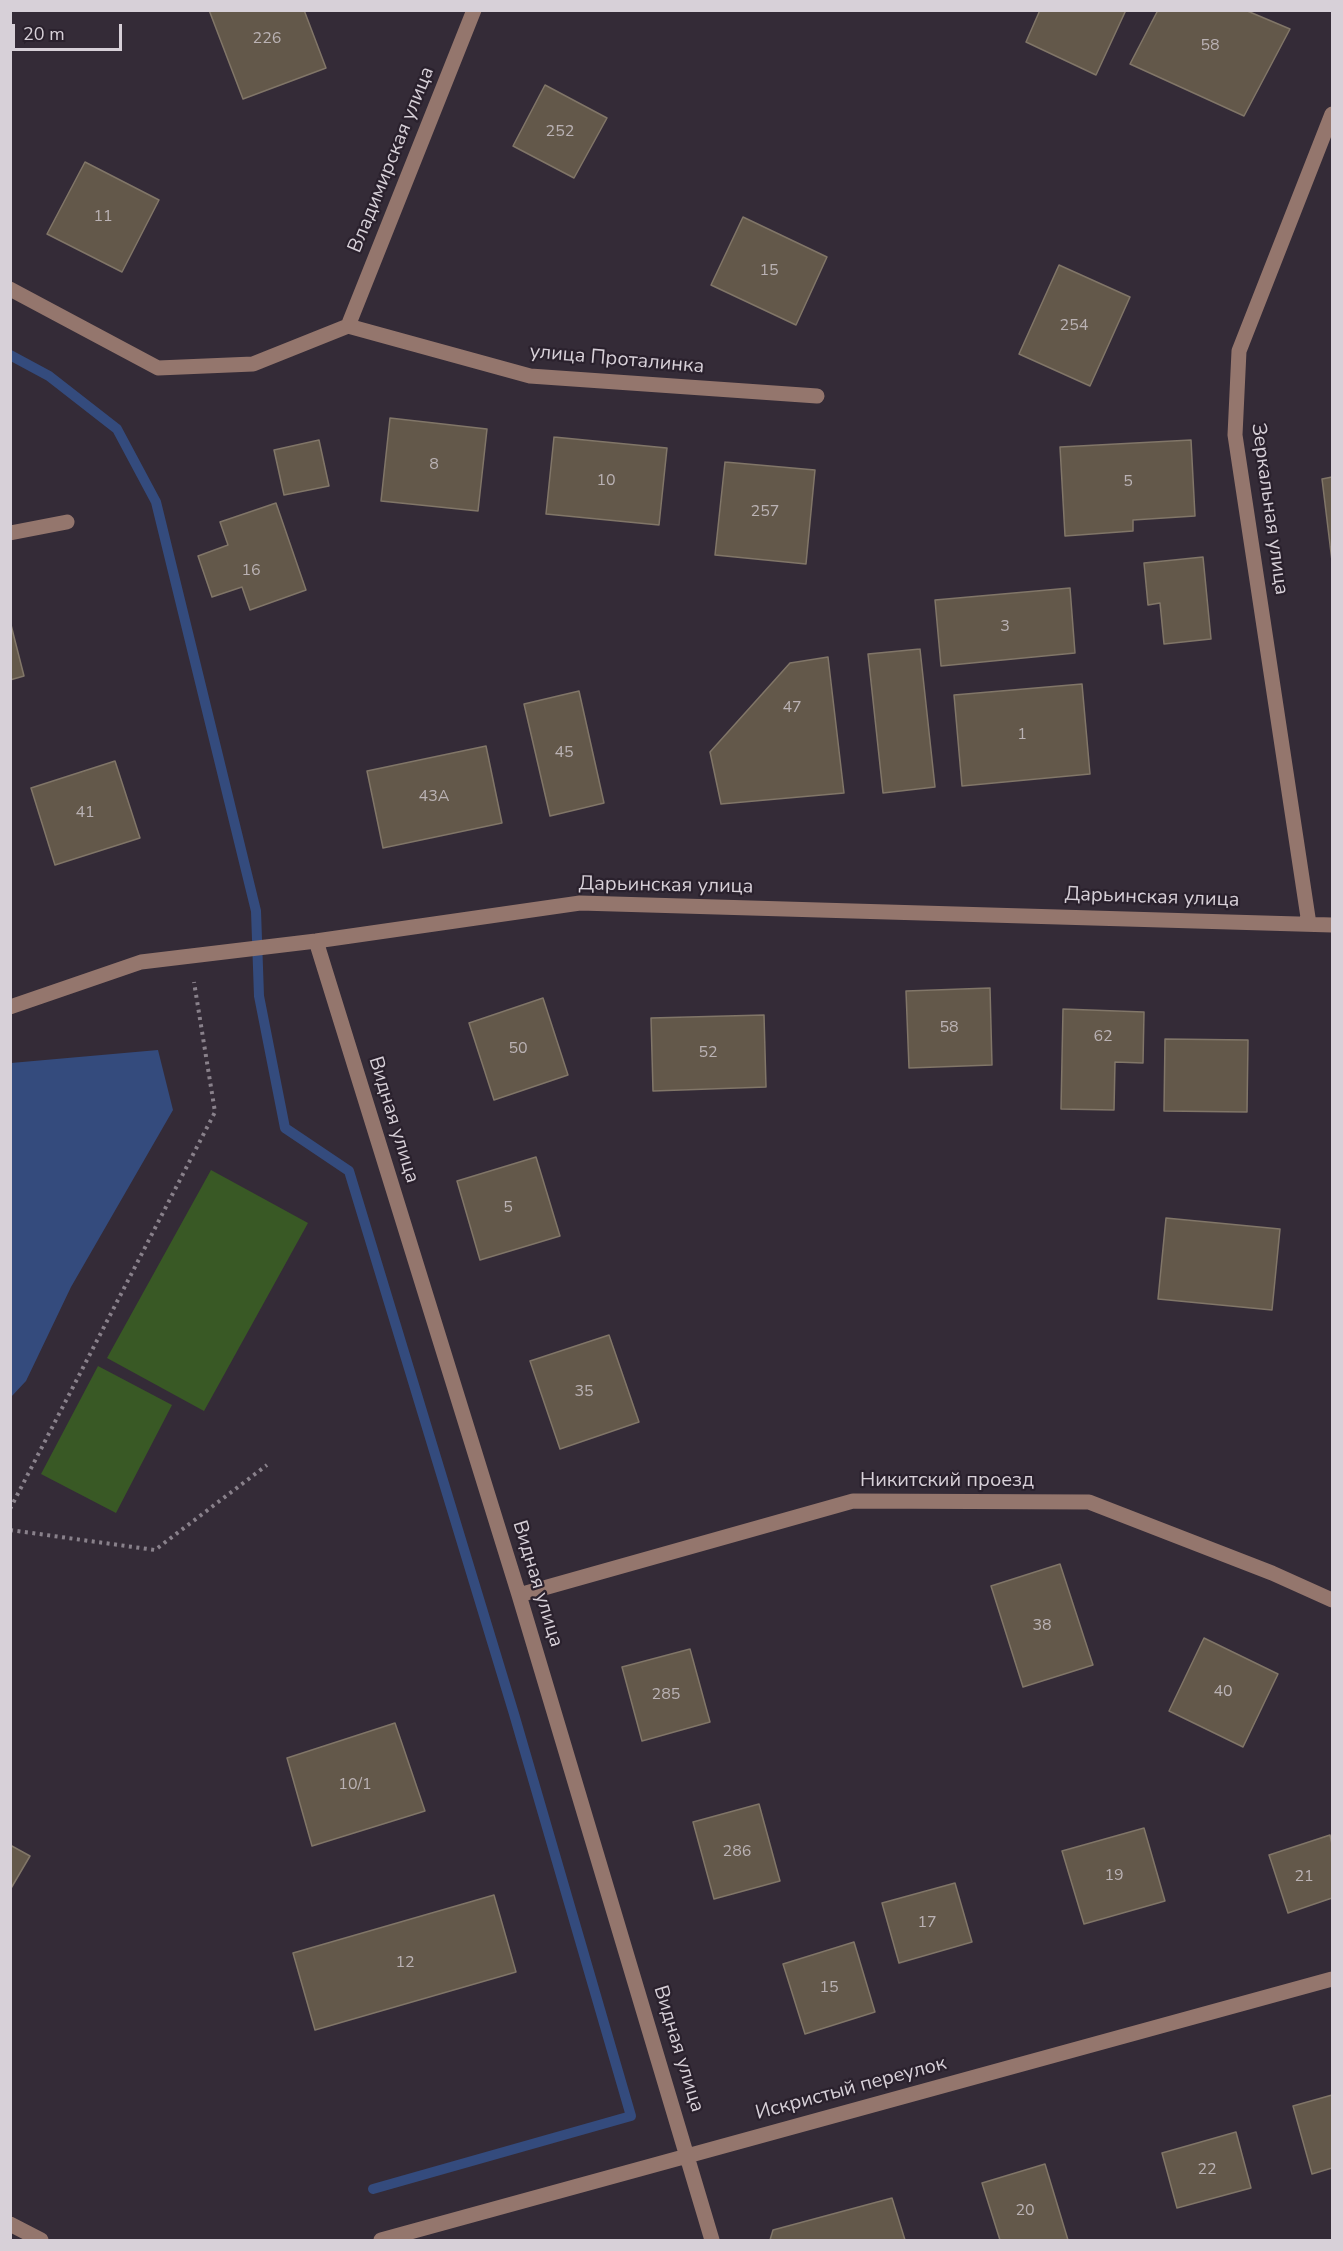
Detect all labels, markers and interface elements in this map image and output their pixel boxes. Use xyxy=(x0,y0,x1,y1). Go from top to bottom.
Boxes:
scale bar xyxy=(15,12,124,50)
text: 20 m xyxy=(23,22,65,46)
house number: 226 xyxy=(253,29,281,49)
house number: 58 xyxy=(1200,36,1220,56)
street label: Владимирская улица xyxy=(344,63,440,257)
house number: 252 xyxy=(546,122,574,142)
house number: 11 xyxy=(93,207,113,227)
house number: 15 xyxy=(759,261,779,281)
house number: 254 xyxy=(1060,316,1088,336)
street label: улица Проталинка xyxy=(529,340,705,380)
street label: Зеркальная улица xyxy=(1245,422,1293,596)
house number: 8 xyxy=(429,455,439,475)
house number: 10 xyxy=(596,471,616,491)
house number: 5 xyxy=(1123,472,1133,492)
house number: 257 xyxy=(751,502,779,522)
house number: 16 xyxy=(241,561,261,581)
house number: 3 xyxy=(1000,617,1010,637)
house number: 47 xyxy=(782,698,802,718)
house number: 1 xyxy=(1017,725,1027,745)
house number: 45 xyxy=(554,743,574,763)
house number: 43А xyxy=(419,787,449,807)
house number: 41 xyxy=(75,803,95,823)
street label: Дарьинская улица xyxy=(578,872,754,900)
street label: Дарьинская улица xyxy=(1064,883,1240,913)
house number: 58 xyxy=(939,1018,959,1038)
house number: 62 xyxy=(1093,1027,1113,1047)
house number: 50 xyxy=(508,1039,528,1059)
house number: 52 xyxy=(698,1043,718,1063)
street label: Видная улица xyxy=(362,1054,424,1186)
house number: 5 xyxy=(503,1198,513,1218)
house number: 35 xyxy=(574,1382,594,1402)
street label: Никитский проезд xyxy=(860,1469,1034,1493)
street label: Видная улица xyxy=(506,1518,568,1650)
house number: 38 xyxy=(1032,1616,1052,1636)
house number: 40 xyxy=(1213,1682,1233,1702)
house number: 285 xyxy=(652,1685,680,1705)
house number: 10/1 xyxy=(338,1775,372,1795)
house number: 286 xyxy=(723,1842,751,1862)
house number: 19 xyxy=(1104,1866,1124,1886)
house number: 21 xyxy=(1294,1867,1314,1887)
house number: 17 xyxy=(917,1913,937,1933)
house number: 12 xyxy=(395,1953,415,1973)
house number: 15 xyxy=(819,1978,839,1998)
street label: Видная улица xyxy=(647,1983,709,2115)
street label: Искристый переулок xyxy=(753,2052,949,2126)
house number: 22 xyxy=(1197,2160,1217,2180)
house number: 20 xyxy=(1015,2201,1035,2221)

